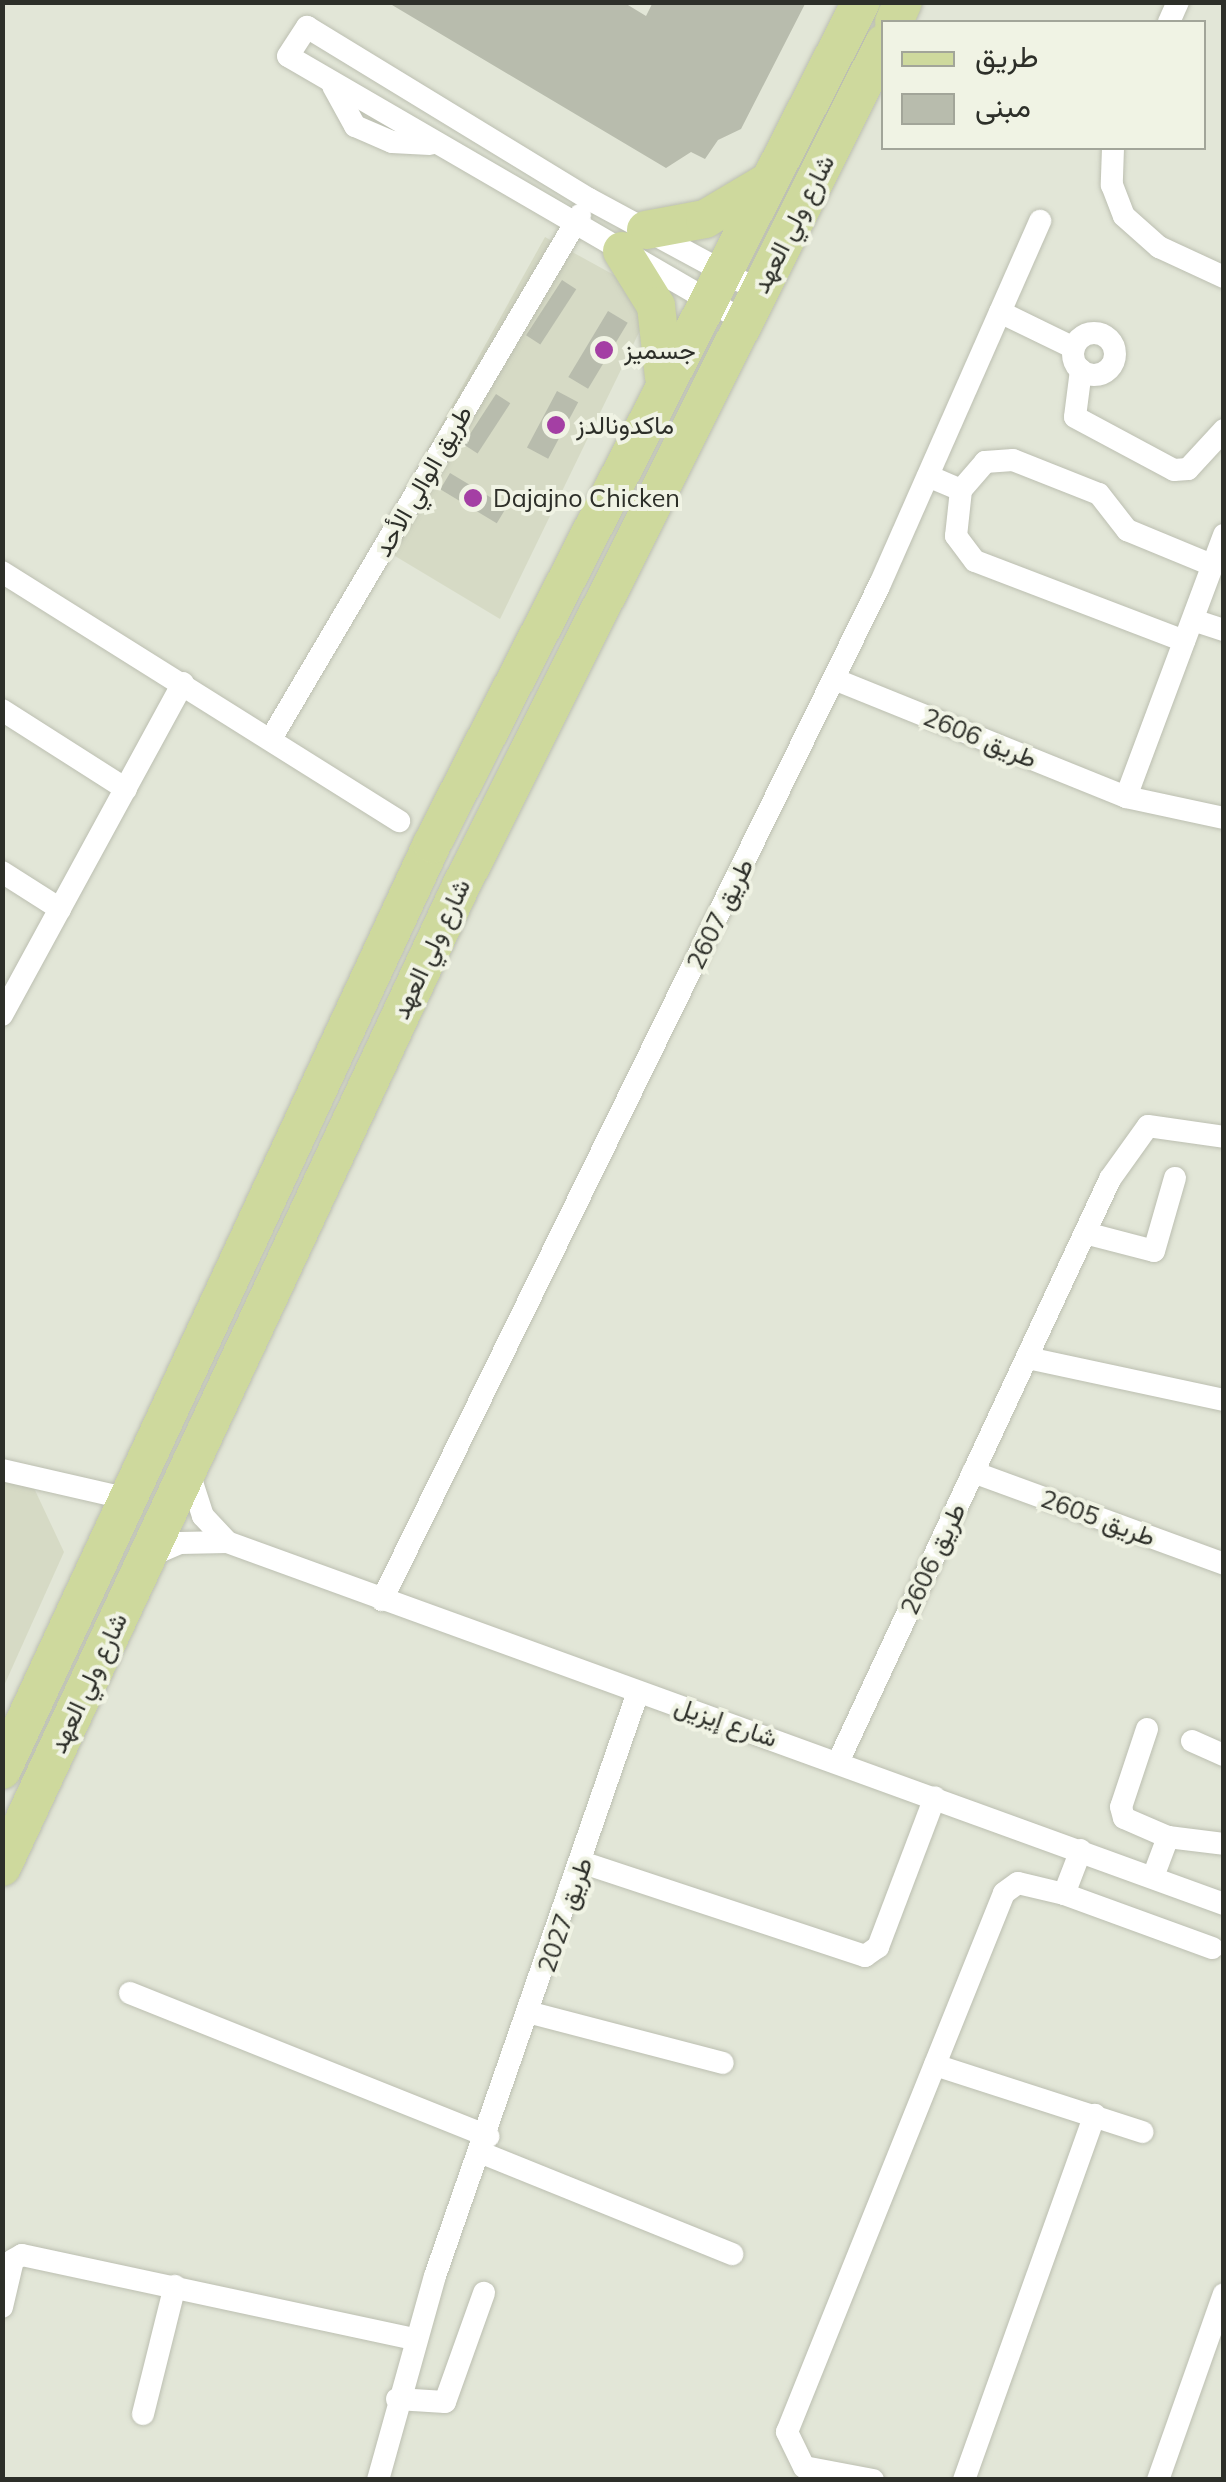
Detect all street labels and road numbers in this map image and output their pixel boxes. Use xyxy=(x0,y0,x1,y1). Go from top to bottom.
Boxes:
street label: شارع ولي العهد xyxy=(745,150,841,298)
street label: طريق الوالي الأحد xyxy=(368,400,478,562)
street label: طريق 2606 xyxy=(919,702,1041,774)
street label: طريق 2607 xyxy=(680,854,760,974)
street label: شارع ولي العهد xyxy=(386,874,476,1024)
street label: طريق 2605 xyxy=(1037,1483,1159,1553)
street label: طريق 2606 xyxy=(894,1498,972,1620)
street label: شارع ولي العهد xyxy=(43,1608,133,1758)
street label: شارع إيزيل xyxy=(671,1691,781,1753)
street label: طريق 2027 xyxy=(531,1854,599,1976)

